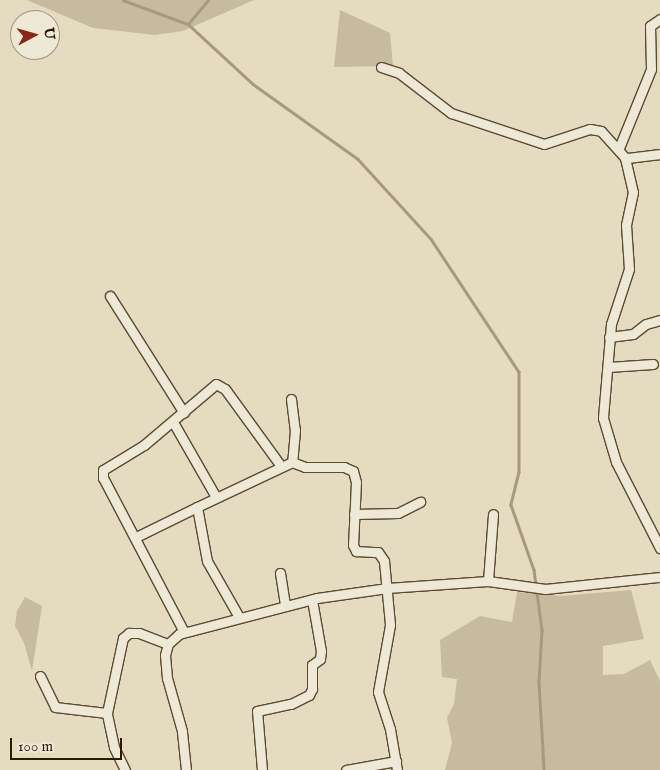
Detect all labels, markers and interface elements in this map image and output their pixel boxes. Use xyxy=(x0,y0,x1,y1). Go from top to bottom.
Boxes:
north arrow xyxy=(10,10,60,60)
text: U xyxy=(39,27,58,40)
scale bar xyxy=(12,728,125,760)
text: 100 m xyxy=(18,737,53,756)

